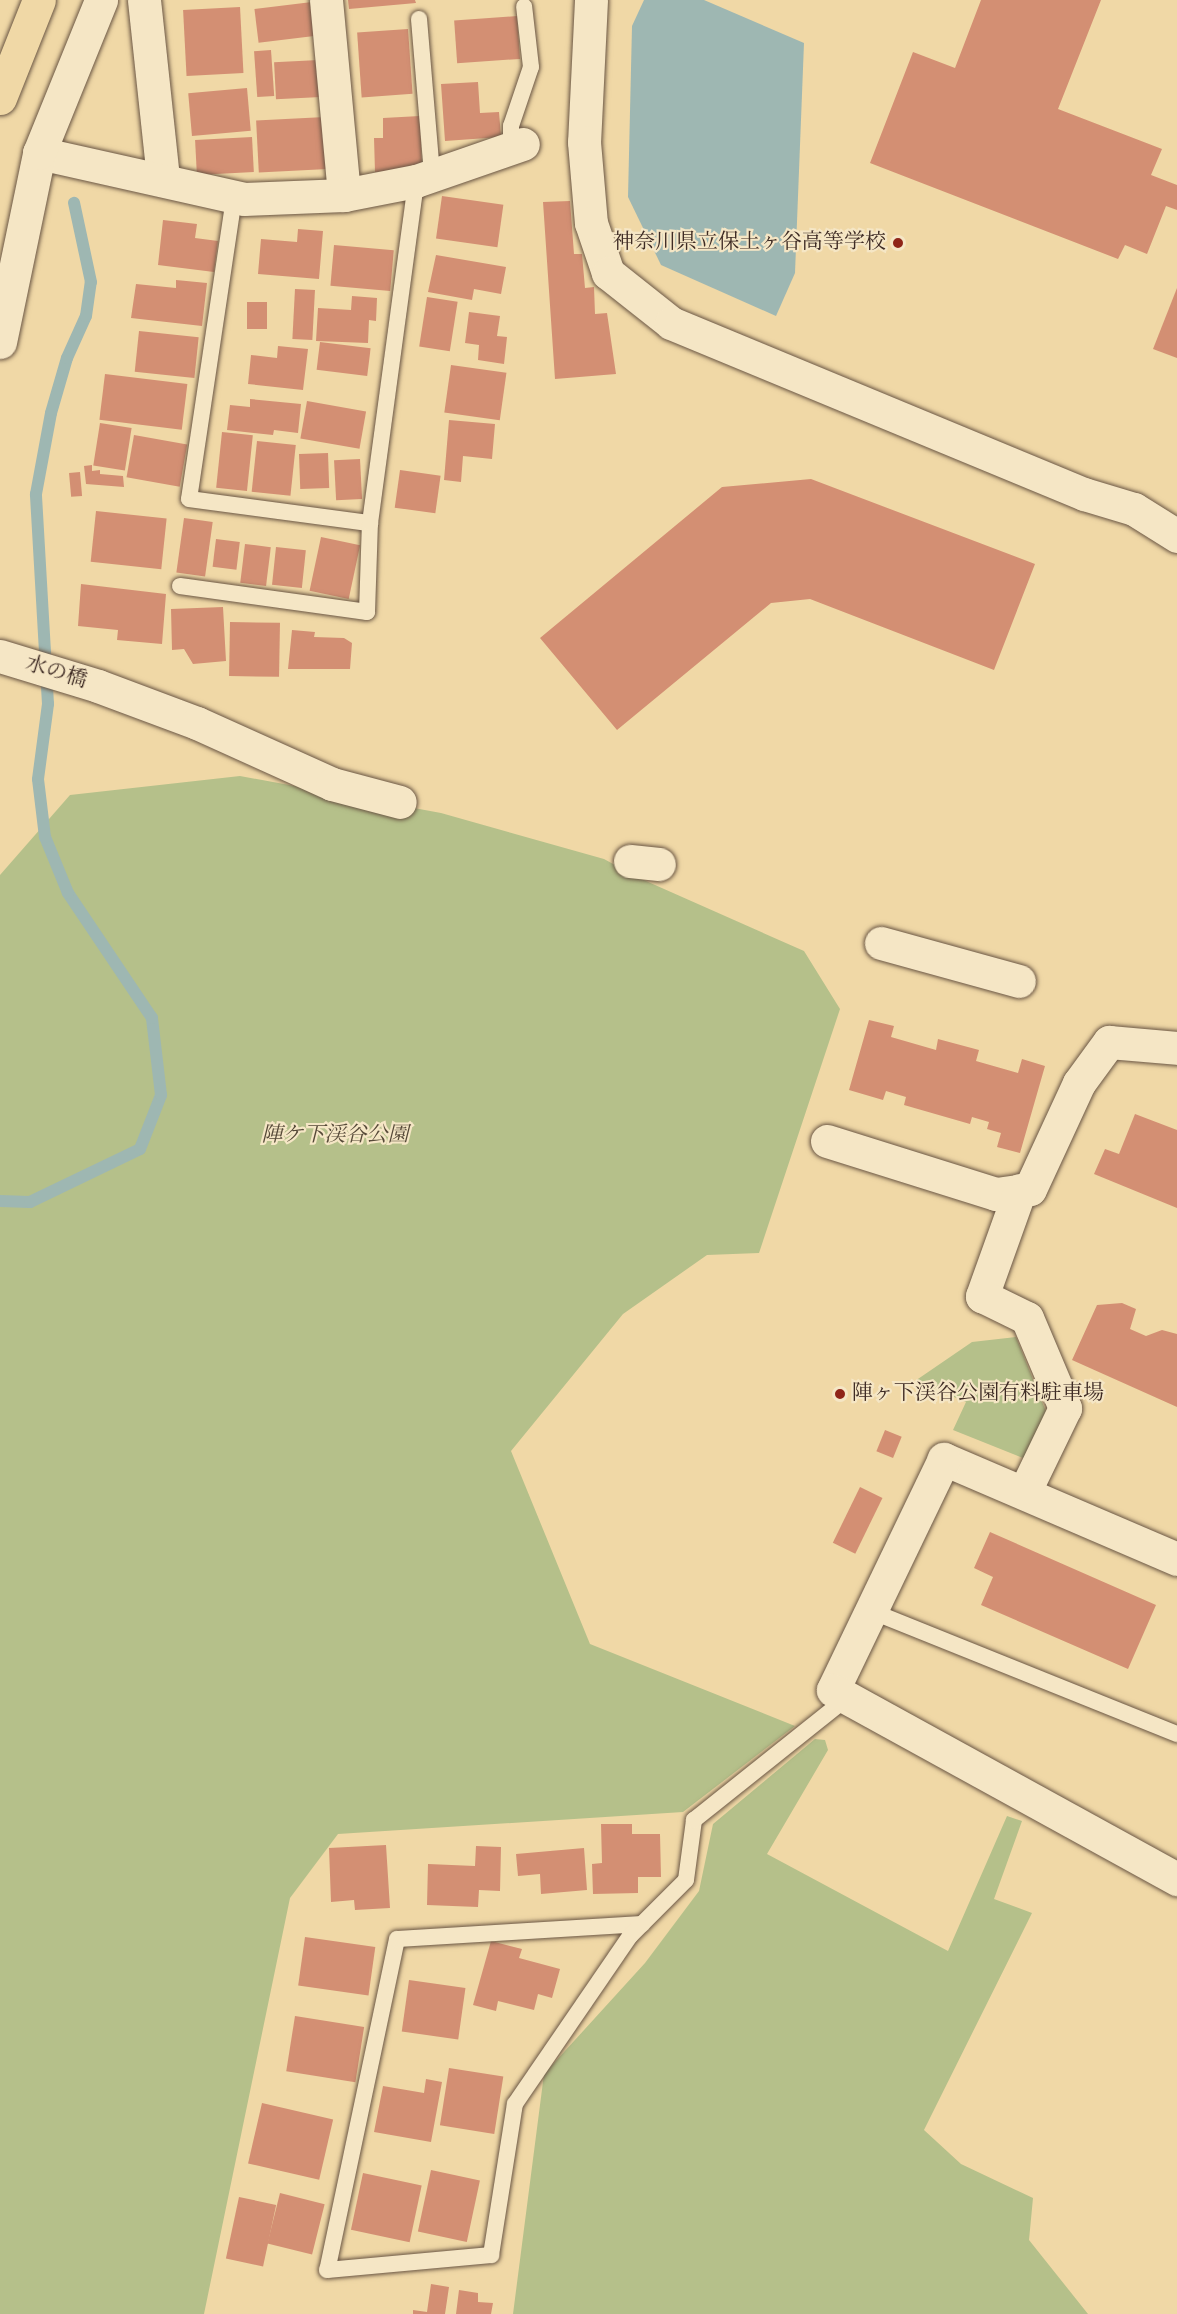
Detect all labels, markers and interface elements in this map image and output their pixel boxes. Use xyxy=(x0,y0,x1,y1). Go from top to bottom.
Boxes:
place label: 神奈川県立保土ヶ谷高等学校 xyxy=(613,230,886,256)
marker: 神奈川県立保土ヶ谷高等学校 xyxy=(891,236,905,250)
street label: 水の橋 xyxy=(22,652,90,694)
park label: 陣ケ下渓谷公園 xyxy=(262,1123,408,1149)
place label: 陣ヶ下渓谷公園有料駐車場 xyxy=(852,1381,1104,1407)
marker: 陣ヶ下渓谷公園有料駐車場 xyxy=(833,1387,847,1401)

